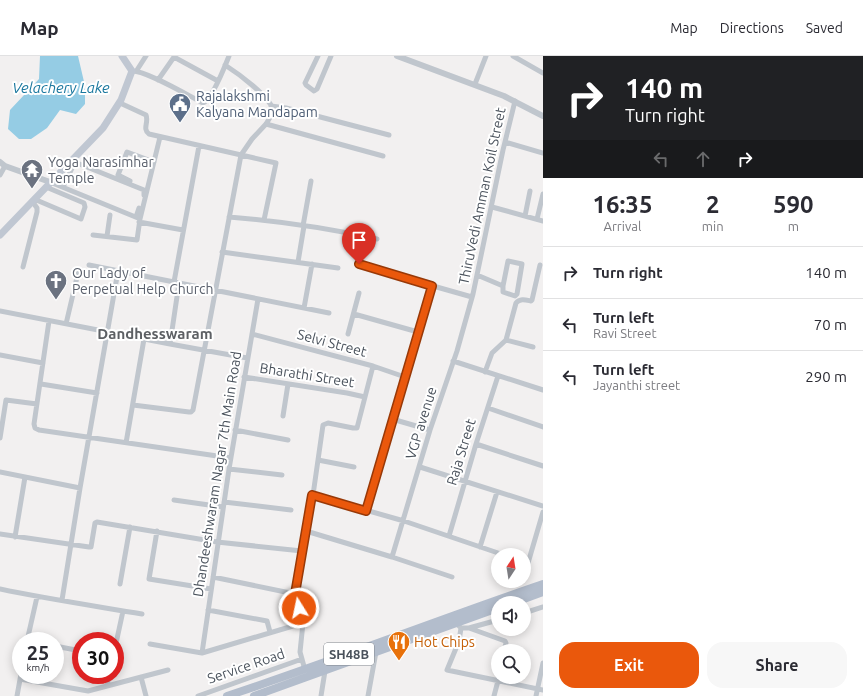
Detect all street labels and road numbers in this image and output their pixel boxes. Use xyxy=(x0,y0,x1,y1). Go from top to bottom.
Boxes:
street label: ThiruVedi Amman Koil Street xyxy=(455,105,509,286)
street label: Selvi Street xyxy=(296,326,369,360)
street label: Dhandeeshwaram Nagar 7th Main Road xyxy=(190,350,244,598)
street label: Bharathi Street xyxy=(258,360,356,390)
street label: VGP avenue xyxy=(402,385,440,461)
street label: Raja Street xyxy=(443,416,479,487)
road number: SH48B xyxy=(324,643,374,665)
street label: Service Road xyxy=(205,645,287,687)

